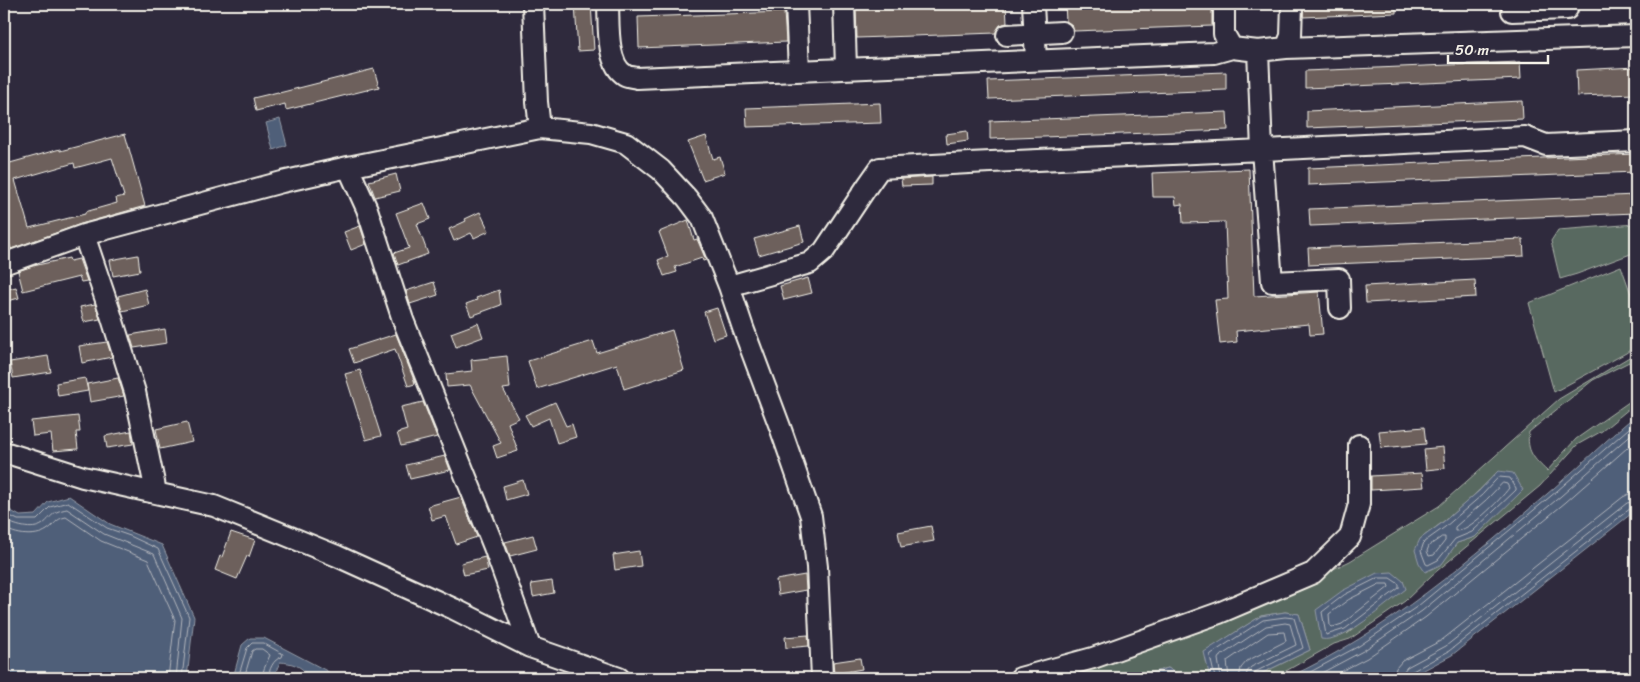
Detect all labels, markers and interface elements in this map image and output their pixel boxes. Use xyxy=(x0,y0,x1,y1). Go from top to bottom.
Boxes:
scale bar xyxy=(1448,32,1548,64)
text: 50 m xyxy=(1455,37,1490,63)

